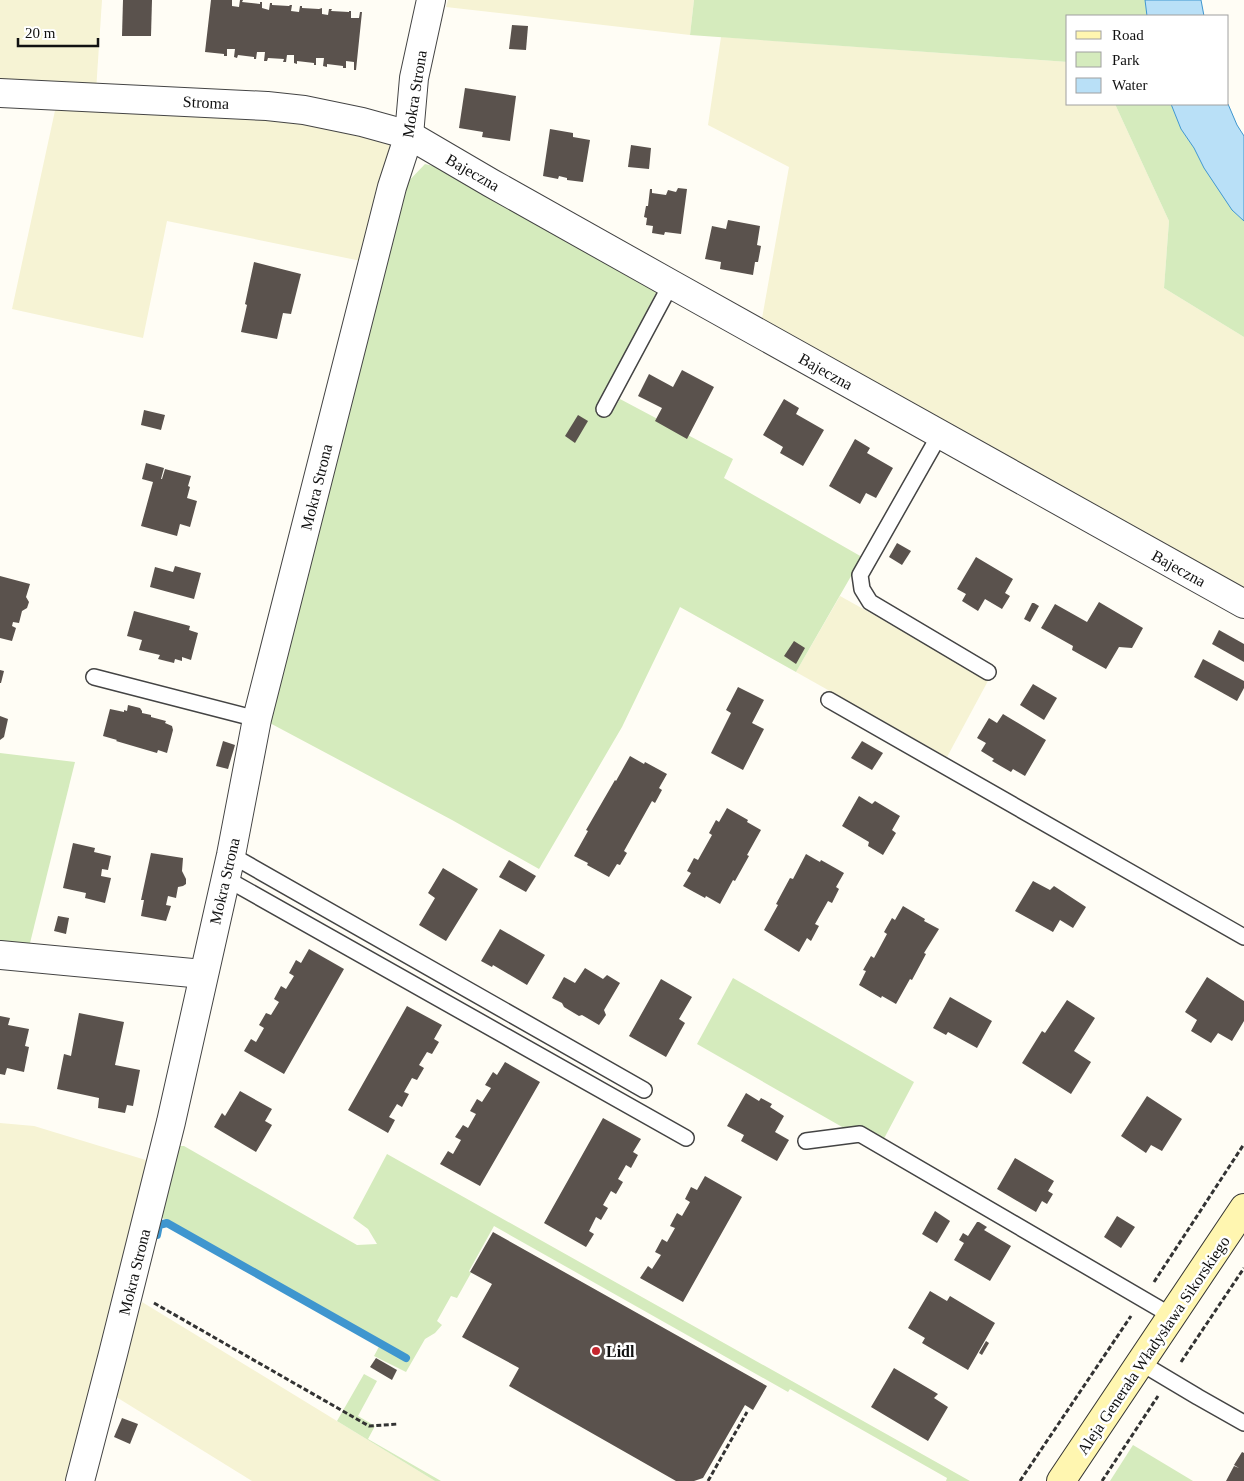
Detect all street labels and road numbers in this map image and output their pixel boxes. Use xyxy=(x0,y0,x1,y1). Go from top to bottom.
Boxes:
street label: Mokra Strona xyxy=(399,49,430,139)
street label: Stroma xyxy=(182,93,229,112)
street label: Bajeczna xyxy=(443,150,502,195)
street label: Bajeczna xyxy=(796,350,856,394)
street label: Mokra Strona xyxy=(298,442,335,532)
street label: Bajeczna xyxy=(1149,547,1209,591)
street label: Mokra Strona xyxy=(206,836,243,926)
street label: Mokra Strona xyxy=(116,1227,153,1317)
street label: Aleja Generała Władysława Sikorskiego xyxy=(1074,1233,1234,1458)

